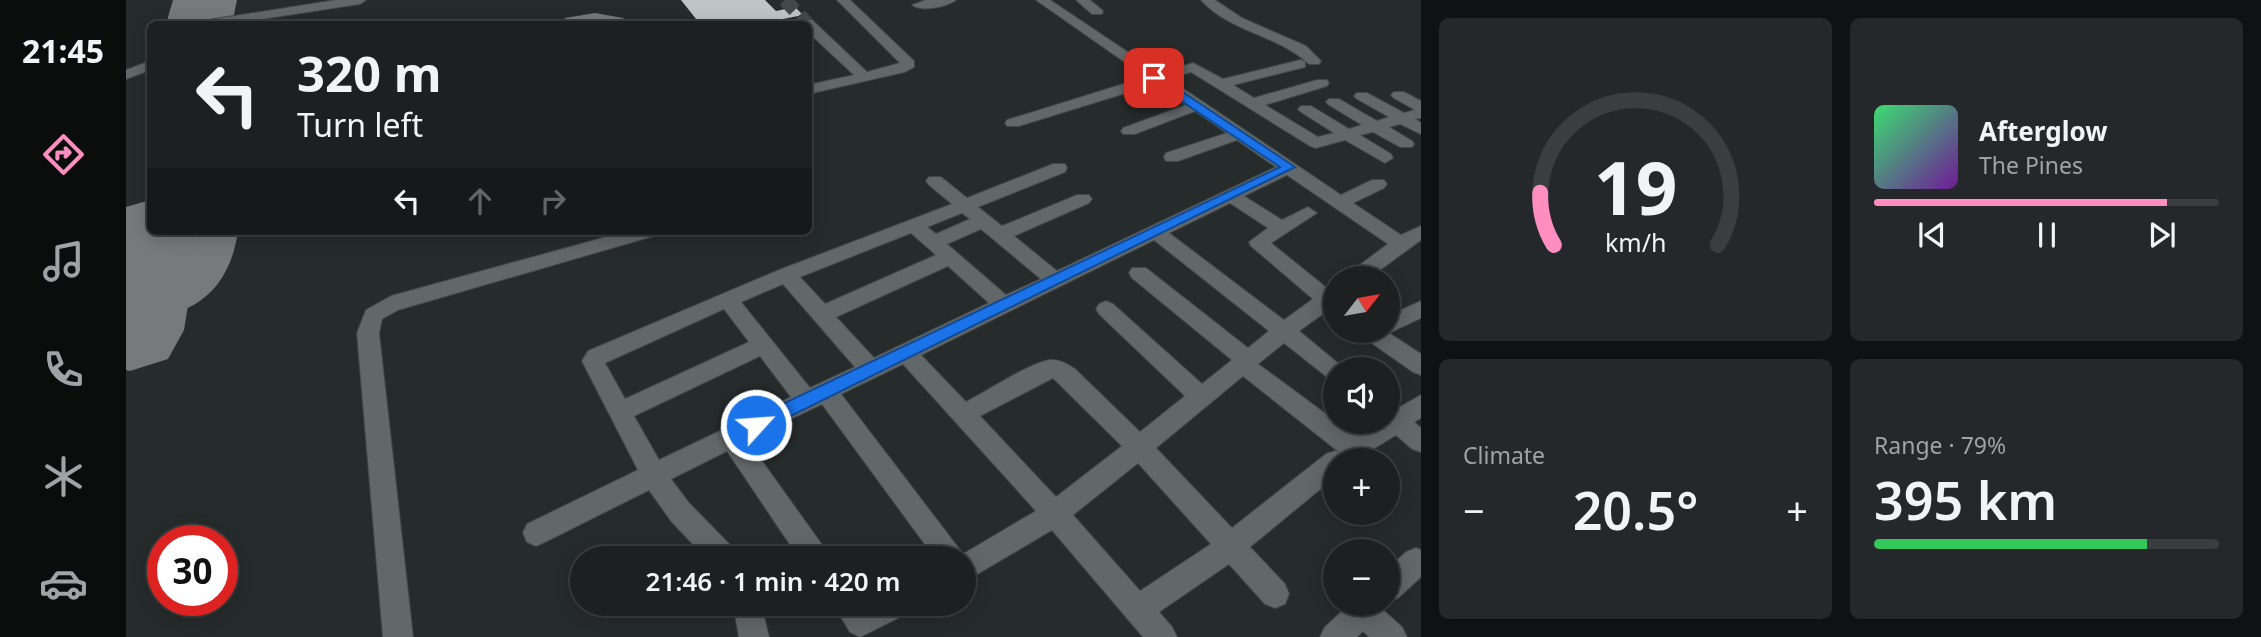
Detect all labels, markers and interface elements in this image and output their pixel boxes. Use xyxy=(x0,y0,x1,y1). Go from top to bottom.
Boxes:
text: 21:45 xyxy=(22,29,104,72)
text: 320 m xyxy=(297,40,442,106)
pin xyxy=(1124,48,1184,108)
icon: left xyxy=(182,49,273,140)
icon: arrive xyxy=(1135,59,1173,97)
text: Turn left xyxy=(297,103,423,146)
text: Afterglow xyxy=(1979,113,2107,149)
icon: directions xyxy=(39,130,88,179)
text: 19 xyxy=(1594,138,1677,237)
text: The Pines xyxy=(1979,149,2083,181)
icon: left xyxy=(388,182,426,220)
icon: ahead xyxy=(461,182,499,220)
icon: right xyxy=(534,182,572,220)
icon: previous xyxy=(1913,216,1951,254)
icon: pause xyxy=(2028,216,2066,254)
icon: next xyxy=(2143,216,2181,254)
text: km/h xyxy=(1605,225,1666,259)
icon: music xyxy=(39,237,88,286)
north arrow xyxy=(1323,266,1400,343)
map controls xyxy=(1323,266,1400,616)
icon: phone xyxy=(39,345,88,394)
button: sound xyxy=(1323,357,1400,434)
position arrow xyxy=(719,388,793,462)
text: Range · 79% xyxy=(1874,429,2006,461)
text: Climate xyxy=(1463,439,1545,471)
button: + xyxy=(1323,448,1400,525)
icon: climate xyxy=(39,452,88,501)
text: 395 km xyxy=(1874,464,2057,535)
text: 20.5° xyxy=(1573,474,1698,545)
text: − xyxy=(1463,484,1485,536)
text: + xyxy=(1786,484,1808,536)
speed limit sign: 30 xyxy=(147,525,238,616)
button: − xyxy=(1323,539,1400,616)
icon: car xyxy=(39,559,88,608)
text: 21:46 · 1 min · 420 m xyxy=(646,563,900,599)

